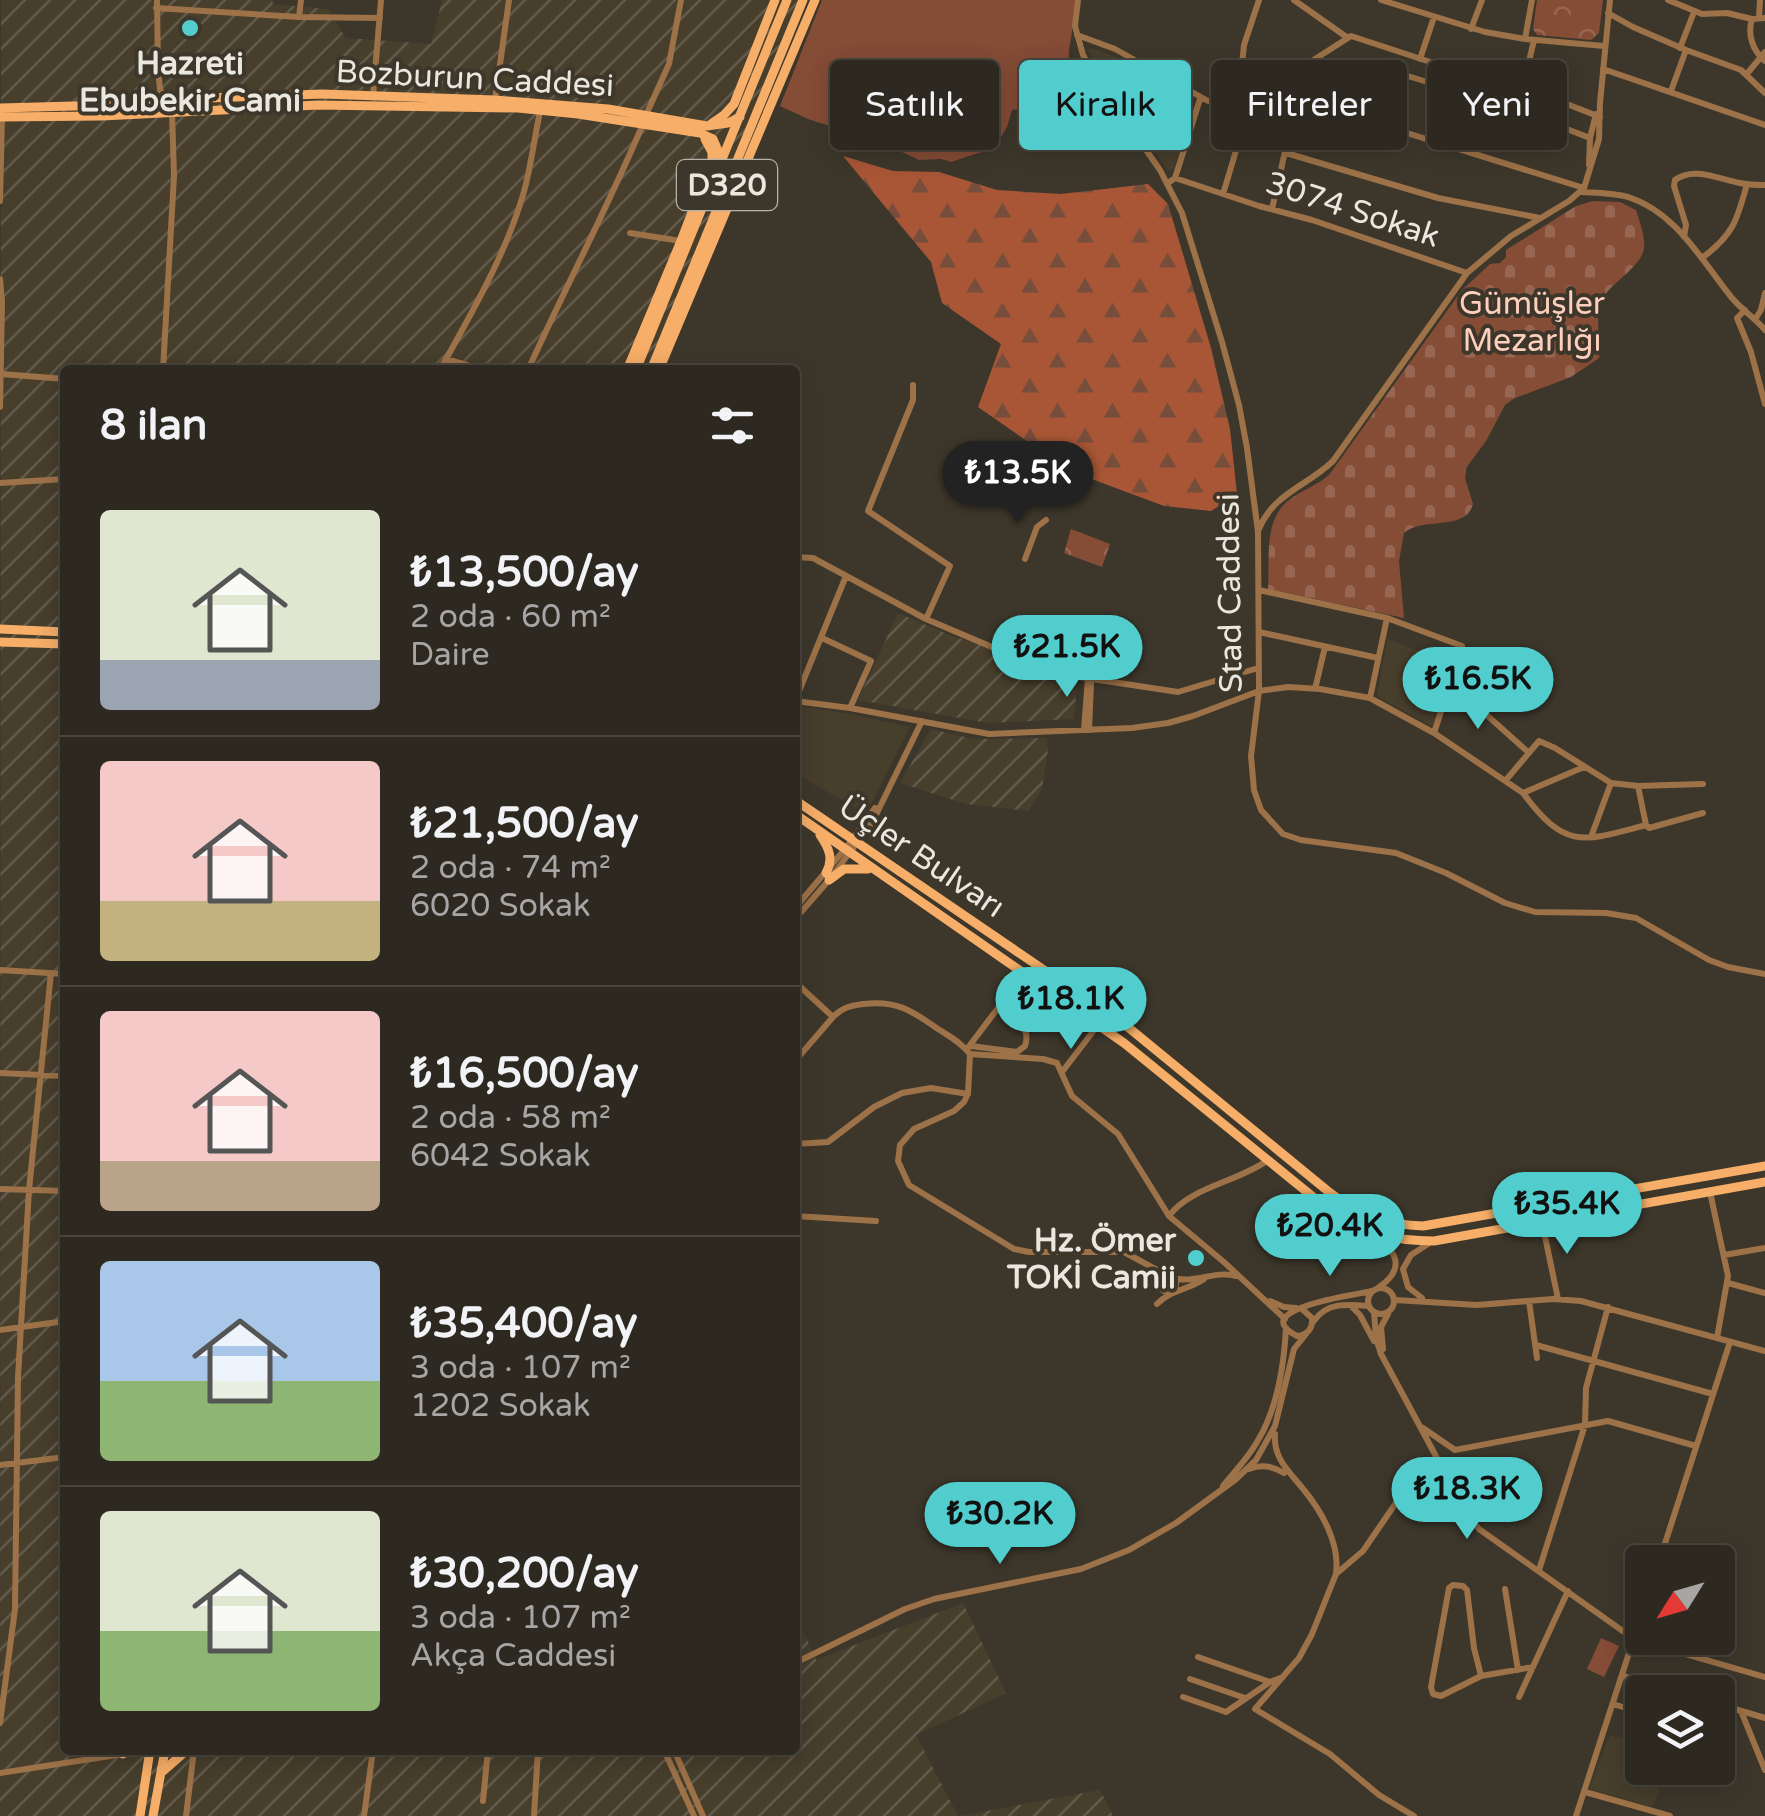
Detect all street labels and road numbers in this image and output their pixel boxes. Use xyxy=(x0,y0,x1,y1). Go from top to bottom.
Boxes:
street label: Bozburun Caddesi xyxy=(335,53,615,105)
road number: D320 xyxy=(677,160,777,210)
street label: 3074 Sokak xyxy=(1261,164,1444,256)
street label: Stad Caddesi xyxy=(1209,493,1251,693)
street label: Üçler Bulvarı xyxy=(831,787,1012,926)

